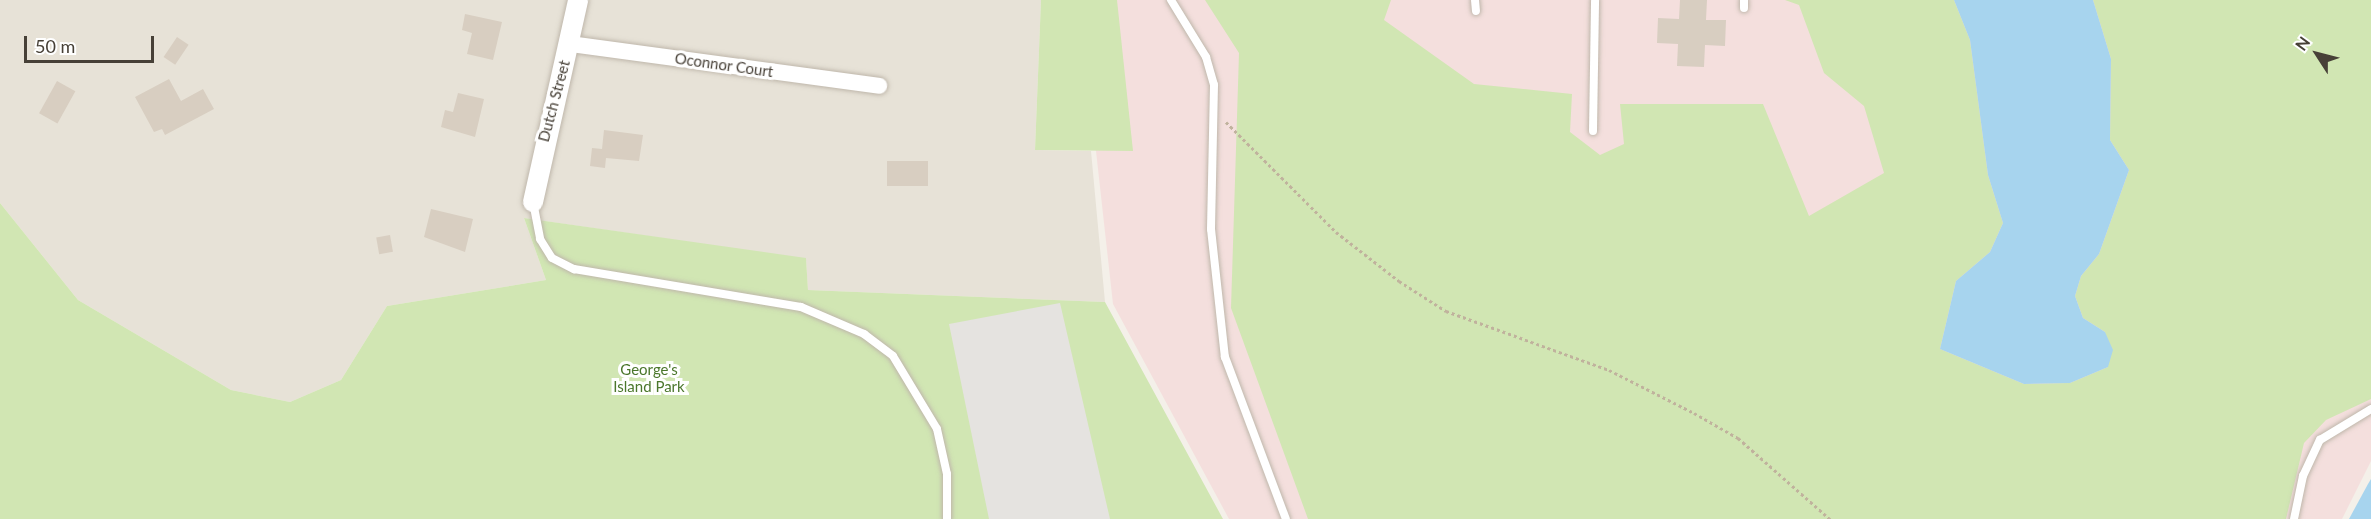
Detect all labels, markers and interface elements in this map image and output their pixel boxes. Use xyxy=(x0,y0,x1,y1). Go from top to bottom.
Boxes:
scale bar xyxy=(27,24,158,62)
north arrow xyxy=(2287,24,2347,84)
text: N xyxy=(2291,33,2313,54)
text: 50 m xyxy=(35,35,75,57)
street label: Oconnor Court xyxy=(673,49,775,81)
street label: Dutch Street xyxy=(534,58,574,144)
park label: George's Island Park xyxy=(613,360,685,395)

